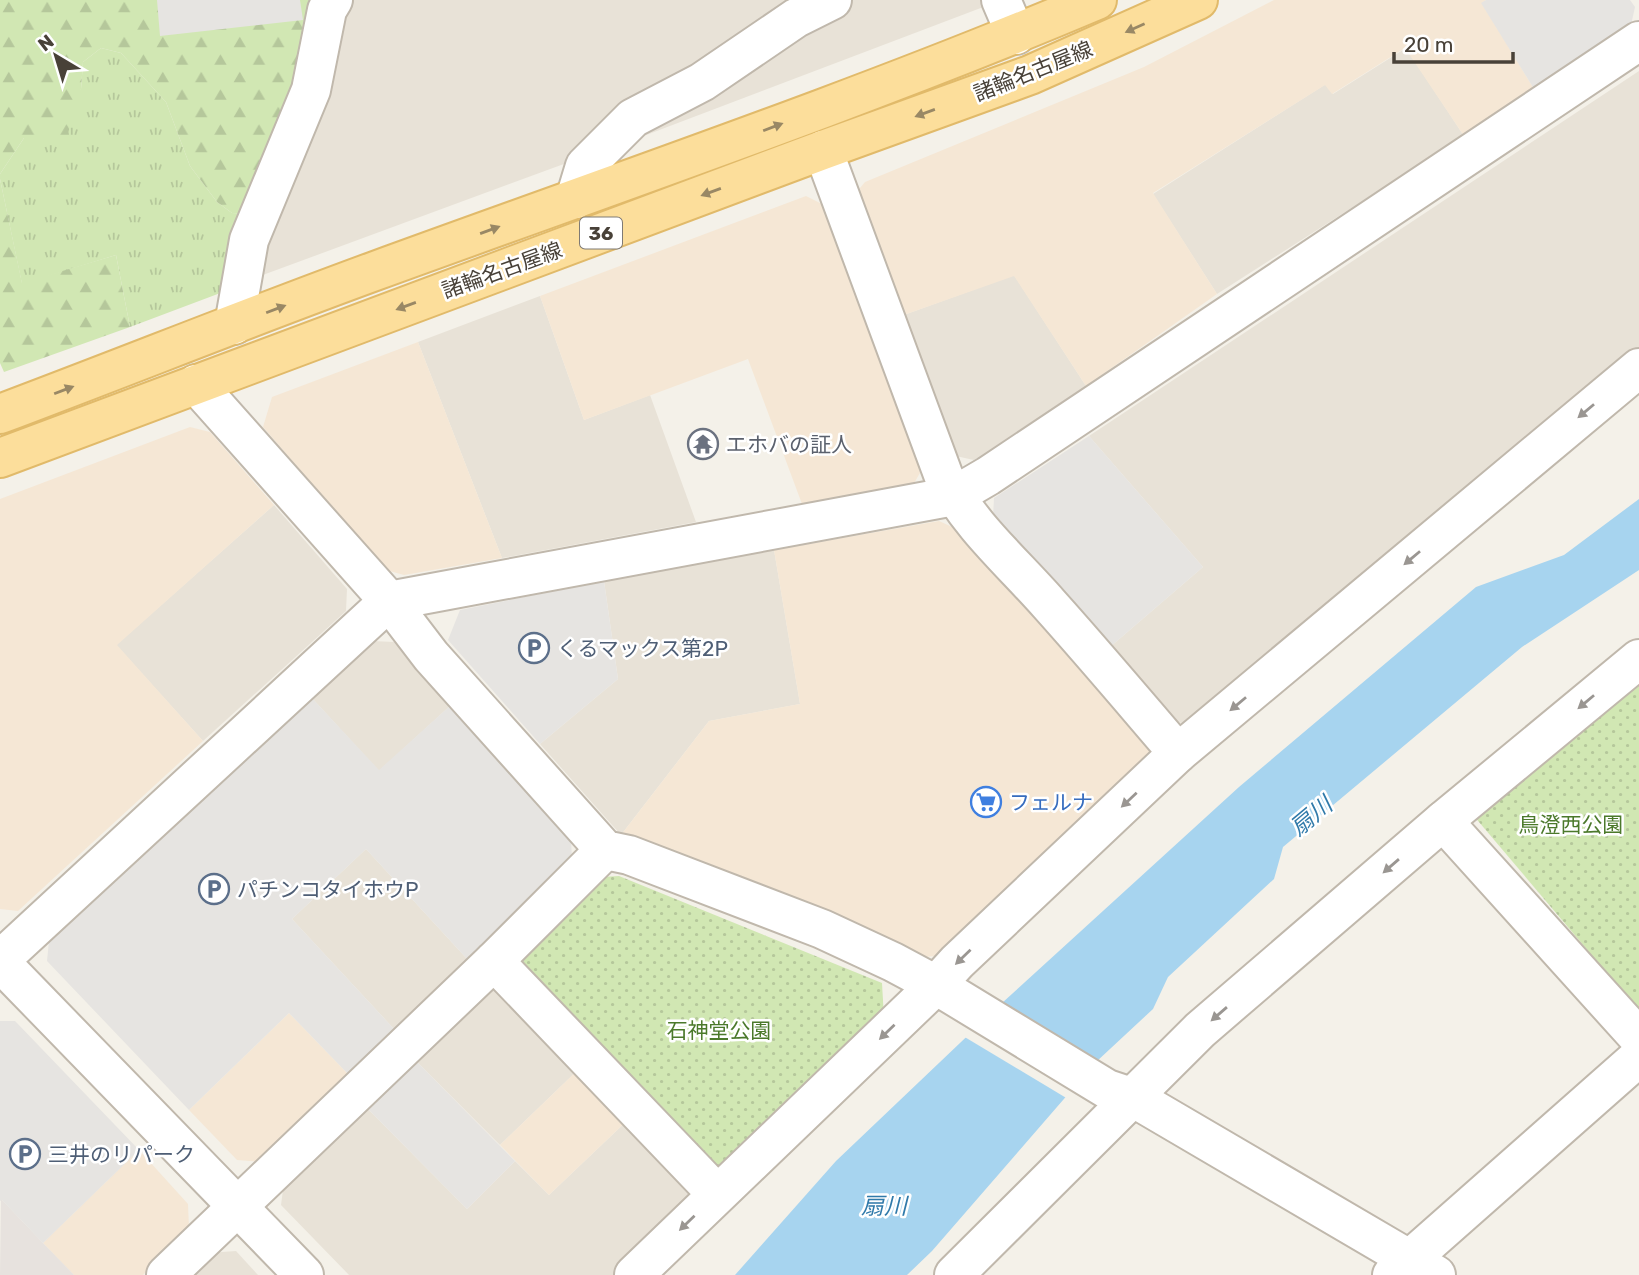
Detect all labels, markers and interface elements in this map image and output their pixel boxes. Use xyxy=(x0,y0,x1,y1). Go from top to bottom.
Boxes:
north arrow xyxy=(21,21,91,91)
scale bar xyxy=(1394,21,1513,65)
one-way arrow xyxy=(1125,23,1146,34)
text: N xyxy=(33,30,58,56)
text: 20 m xyxy=(1404,32,1453,57)
street label: 諸輪名古屋線 xyxy=(970,36,1096,106)
one-way arrow xyxy=(914,108,935,119)
one-way arrow xyxy=(762,121,783,132)
one-way arrow xyxy=(701,186,722,197)
road number: 36 xyxy=(580,218,622,248)
one-way arrow xyxy=(479,224,500,235)
street label: 諸輪名古屋線 xyxy=(439,237,565,303)
one-way arrow xyxy=(396,300,417,311)
one-way arrow xyxy=(266,303,287,314)
one-way arrow xyxy=(53,384,74,395)
one-way arrow xyxy=(1578,403,1595,418)
temple icon: エホバの証人 xyxy=(686,427,720,461)
place label: エホバの証人 xyxy=(726,432,852,457)
one-way arrow xyxy=(1404,550,1422,565)
parking icon: くるマックス第2P xyxy=(517,631,551,665)
place label: くるマックス第2P xyxy=(557,636,728,661)
one-way arrow xyxy=(1578,695,1596,710)
one-way arrow xyxy=(1229,696,1247,711)
supermarket icon: フェルナ xyxy=(969,785,1003,819)
water label: 扇川 xyxy=(1284,789,1340,842)
place label: フェルナ xyxy=(1009,790,1093,815)
one-way arrow xyxy=(1121,792,1138,808)
park label: 鳥澄西公園 xyxy=(1519,812,1624,837)
one-way arrow xyxy=(1382,858,1400,874)
parking icon: パチンコタイホウP xyxy=(197,872,231,906)
place label: パチンコタイホウP xyxy=(237,877,418,902)
one-way arrow xyxy=(955,948,972,965)
one-way arrow xyxy=(1210,1006,1228,1022)
park label: 石神堂公園 xyxy=(667,1018,772,1043)
one-way arrow xyxy=(879,1024,896,1040)
parking icon: 三井のリパーク xyxy=(8,1137,42,1171)
place label: 三井のリパーク xyxy=(48,1142,195,1167)
water label: 扇川 xyxy=(861,1192,910,1220)
one-way arrow xyxy=(679,1215,696,1231)

